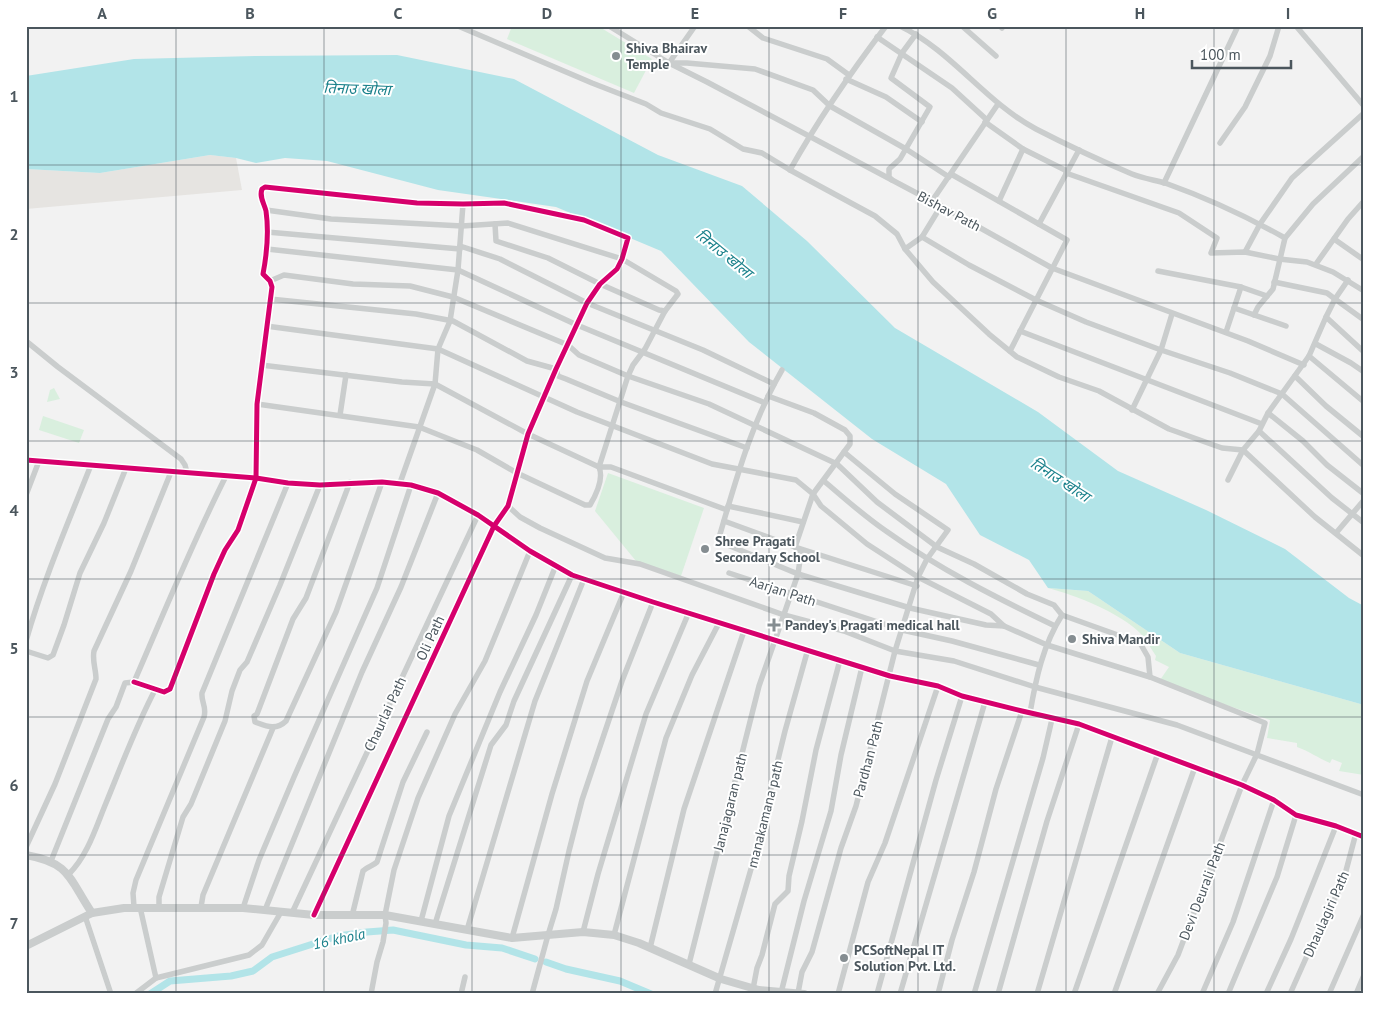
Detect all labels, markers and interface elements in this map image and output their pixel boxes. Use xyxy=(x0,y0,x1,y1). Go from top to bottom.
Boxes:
text: A xyxy=(97,3,107,23)
text: B xyxy=(245,3,255,23)
text: C xyxy=(394,3,403,23)
text: D xyxy=(542,3,552,23)
text: E xyxy=(691,3,699,23)
text: F xyxy=(839,3,847,23)
text: G xyxy=(987,3,997,23)
text: H xyxy=(1135,3,1145,23)
text: I xyxy=(1286,3,1290,23)
scale bar xyxy=(1192,38,1291,70)
place label: Shiva Bhairav Temple xyxy=(626,39,707,73)
text: 100 m xyxy=(1200,45,1241,64)
marker: Shiva Bhairav Temple xyxy=(610,50,622,62)
water label: तिनाउ खोला xyxy=(323,78,394,99)
text: 1 xyxy=(9,86,19,106)
street label: Bishav Path xyxy=(914,187,984,235)
text: 2 xyxy=(9,224,19,244)
water label: तिनाउ खोला xyxy=(692,225,759,284)
text: 3 xyxy=(9,362,19,382)
water label: तिनाउ खोला xyxy=(1027,453,1096,508)
text: 4 xyxy=(9,500,19,520)
place label: Shree Pragati Secondary School xyxy=(715,532,821,566)
marker: Shree Pragati Secondary School xyxy=(699,543,711,555)
street label: Aarjan Path xyxy=(748,572,818,610)
street label: Oli Path xyxy=(412,613,448,663)
place label: Pandey's Pragati medical hall xyxy=(785,616,960,634)
marker: Pandey's Pragati medical hall xyxy=(767,618,781,632)
place label: Shiva Mandir xyxy=(1082,630,1160,648)
marker: Shiva Mandir xyxy=(1066,633,1078,645)
text: 5 xyxy=(9,638,19,658)
street label: Chaurlai Path xyxy=(360,674,410,754)
street label: Pardhan Path xyxy=(849,718,887,800)
street label: Janajagaran path xyxy=(709,751,751,854)
street label: manakamana path xyxy=(743,758,787,870)
text: 6 xyxy=(9,775,19,795)
street label: Devi Deurali Path xyxy=(1175,839,1229,943)
street label: Dhaulagiri Path xyxy=(1299,868,1353,960)
text: 7 xyxy=(9,913,19,933)
water label: 16 khola xyxy=(311,924,368,953)
place label: PCSoftNepal IT Solution Pvt. Ltd. xyxy=(854,941,956,975)
marker: PCSoftNepal IT Solution Pvt. Ltd. xyxy=(838,952,850,964)

